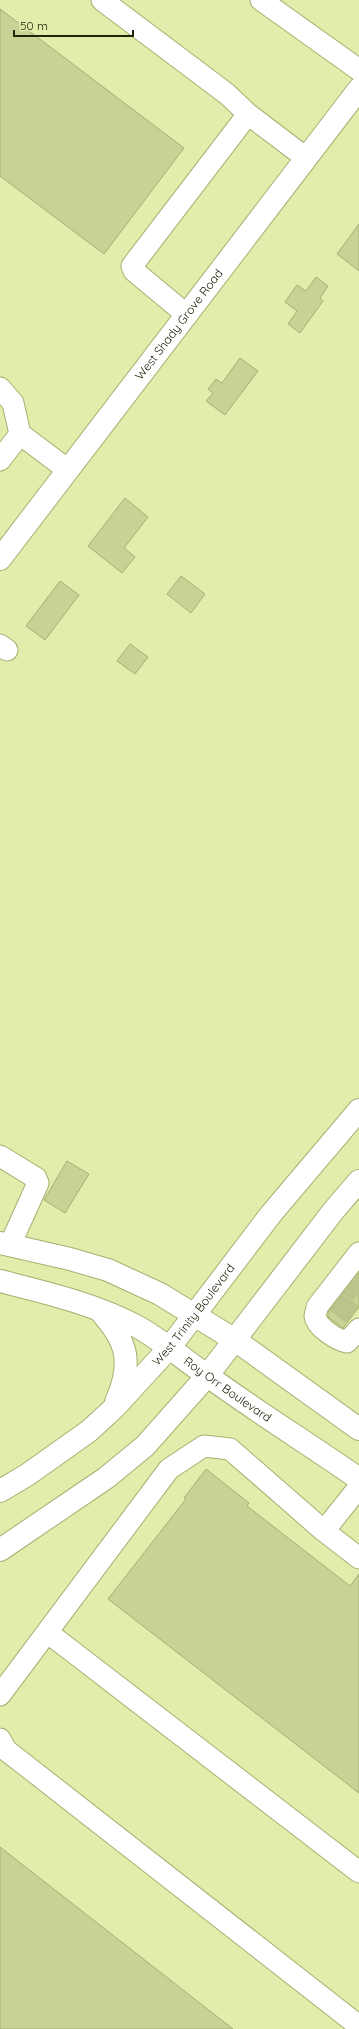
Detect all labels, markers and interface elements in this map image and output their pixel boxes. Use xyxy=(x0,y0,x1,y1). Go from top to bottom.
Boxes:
scale bar xyxy=(14,12,133,38)
text: 50 m xyxy=(20,18,48,33)
street label: West Shady Grove Road xyxy=(132,266,226,383)
street label: West Trinity Boulevard xyxy=(149,1261,237,1369)
street label: Roy Orr Boulevard xyxy=(181,1353,274,1425)

